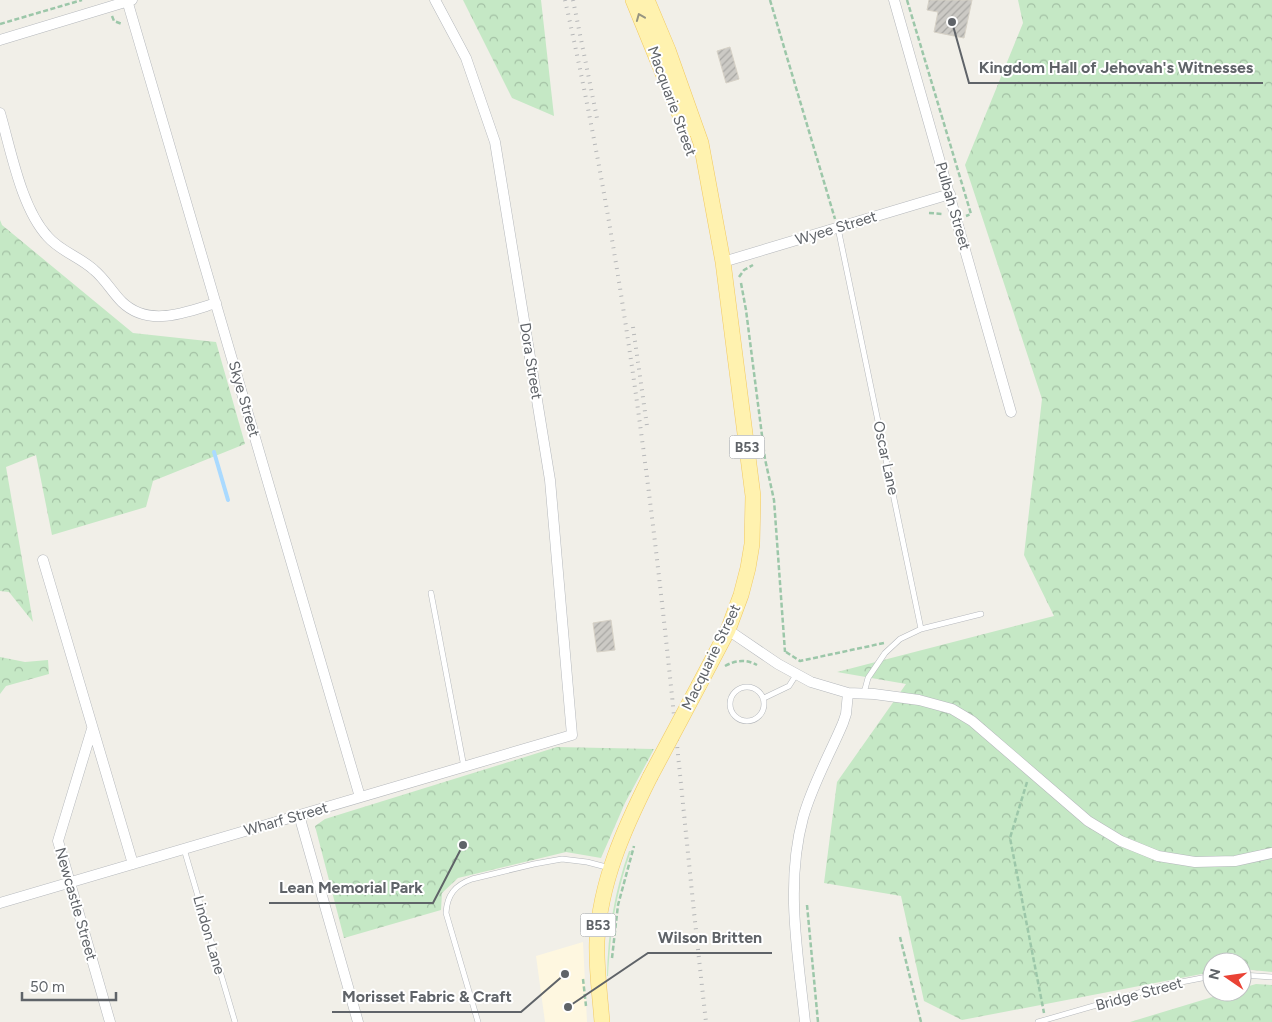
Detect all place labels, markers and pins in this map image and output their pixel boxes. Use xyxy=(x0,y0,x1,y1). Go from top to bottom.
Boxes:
callout: Kingdom Hall of Jehovah's Witnesses xyxy=(969,52,1263,83)
callout: Lean Memorial Park xyxy=(269,872,433,903)
callout: Wilson Britten xyxy=(648,922,772,953)
callout: Morisset Fabric & Craft xyxy=(332,981,521,1012)

